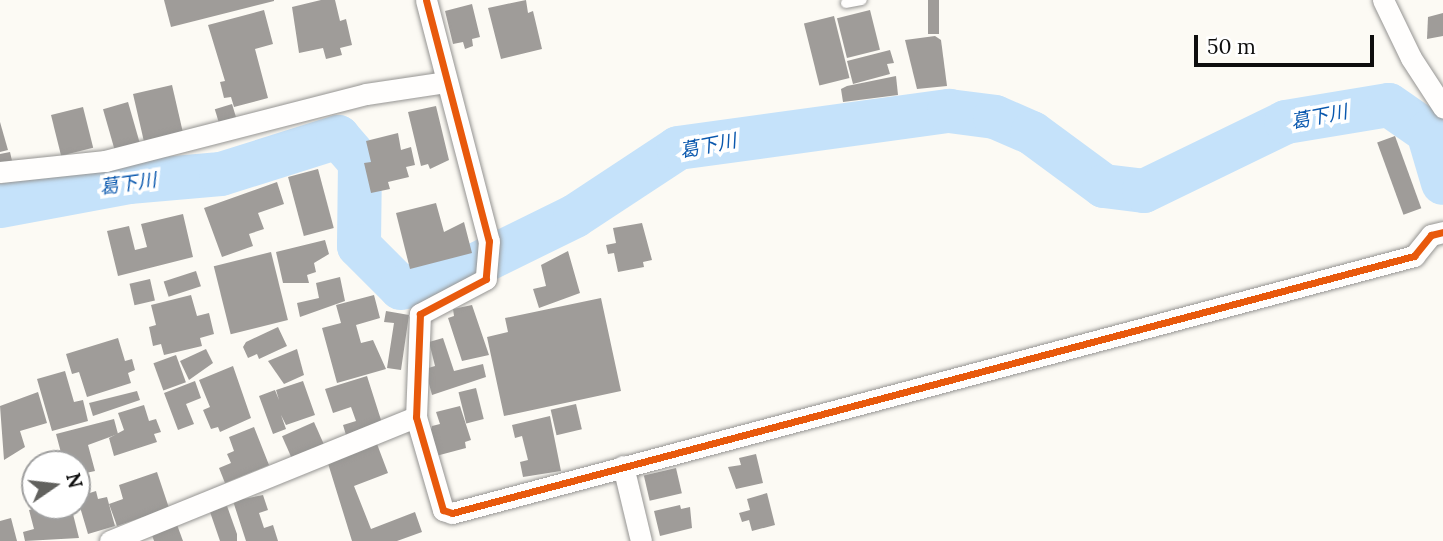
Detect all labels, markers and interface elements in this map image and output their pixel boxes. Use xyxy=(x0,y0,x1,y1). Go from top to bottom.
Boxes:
scale bar xyxy=(1198,21,1378,65)
text: 50 m xyxy=(1207,33,1256,60)
water label: 葛下川 xyxy=(1289,100,1349,134)
water label: 葛下川 xyxy=(678,129,738,163)
water label: 葛下川 xyxy=(98,169,158,199)
north arrow xyxy=(21,450,91,520)
text: N xyxy=(61,470,88,490)

